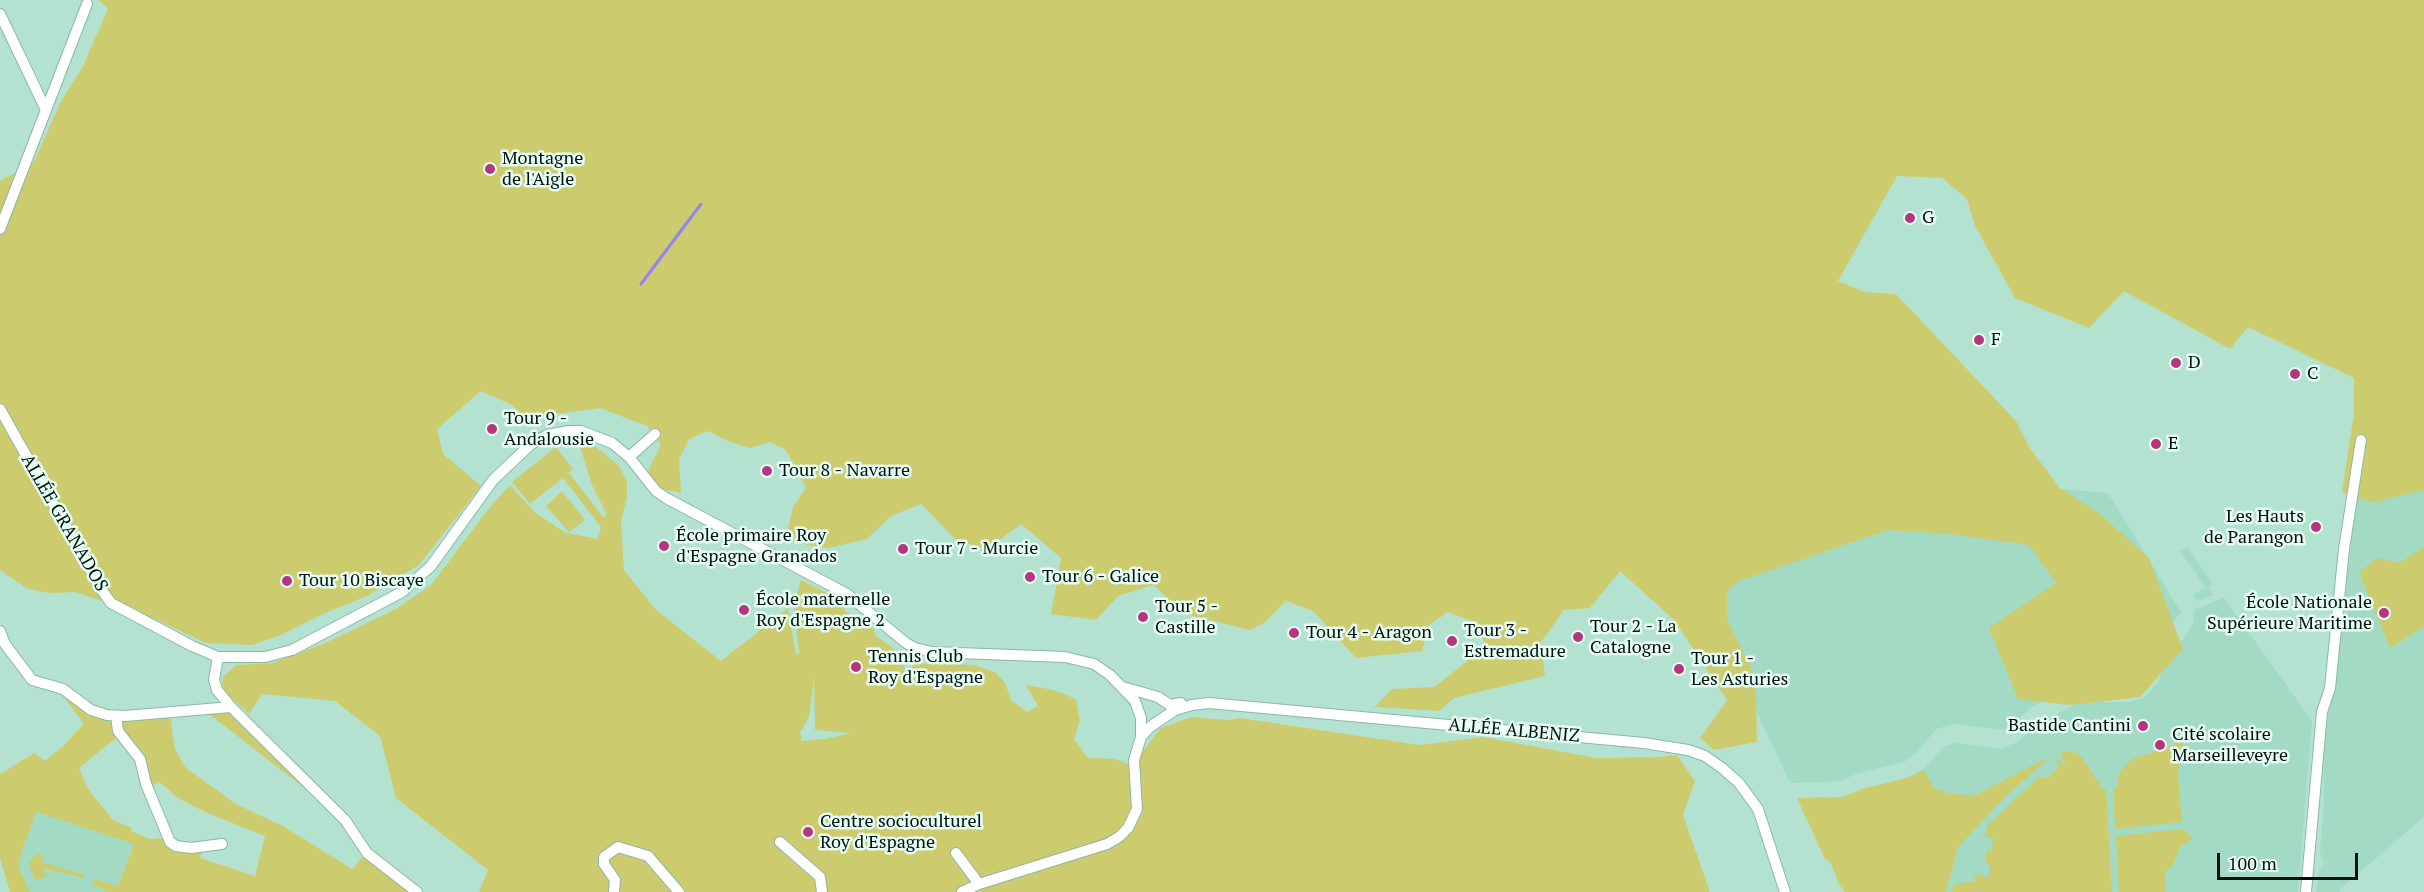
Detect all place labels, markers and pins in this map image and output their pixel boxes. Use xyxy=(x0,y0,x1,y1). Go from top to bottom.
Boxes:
place label: Montagne de l'Aigle xyxy=(502,148,583,190)
marker: Montagne de l'Aigle xyxy=(483,162,497,176)
place label: G xyxy=(1922,207,1934,229)
marker: G xyxy=(1903,211,1917,225)
place label: F xyxy=(1991,329,2001,351)
marker: F xyxy=(1972,333,1986,347)
place label: D xyxy=(2188,352,2201,374)
marker: D xyxy=(2169,356,2183,370)
place label: C xyxy=(2307,363,2319,385)
marker: C xyxy=(2288,367,2302,381)
place label: Tour 9 - Andalousie xyxy=(504,408,594,450)
marker: Tour 9 - Andalousie xyxy=(485,422,499,436)
place label: E xyxy=(2168,433,2178,455)
marker: E xyxy=(2149,437,2163,451)
place label: Tour 8 - Navarre xyxy=(779,460,910,482)
marker: Tour 8 - Navarre xyxy=(760,464,774,478)
place label: Les Hauts de Parangon xyxy=(2204,506,2304,548)
marker: Les Hauts de Parangon xyxy=(2309,520,2323,534)
place label: École primaire Roy d'Espagne Granados xyxy=(676,525,837,568)
place label: Tour 7 - Murcie xyxy=(915,538,1038,560)
marker: École primaire Roy d'Espagne Granados xyxy=(657,539,671,553)
marker: Tour 7 - Murcie xyxy=(896,542,910,556)
place label: Tour 6 - Galice xyxy=(1042,566,1159,588)
place label: Tour 10 Biscaye xyxy=(299,570,424,592)
marker: Tour 6 - Galice xyxy=(1023,570,1037,584)
marker: Tour 10 Biscaye xyxy=(280,574,294,588)
place label: École maternelle Roy d'Espagne 2 xyxy=(756,589,890,632)
place label: École Nationale Supérieure Maritime xyxy=(2207,592,2372,634)
place label: Tour 5 - Castille xyxy=(1155,596,1218,638)
marker: École maternelle Roy d'Espagne 2 xyxy=(737,603,751,617)
marker: École Nationale Supérieure Maritime xyxy=(2377,606,2391,620)
marker: Tour 5 - Castille xyxy=(1136,610,1150,624)
place label: Tour 2 - La Catalogne xyxy=(1590,616,1677,658)
place label: Tour 3 - Estremadure xyxy=(1464,620,1566,662)
place label: Tour 4 - Aragon xyxy=(1306,622,1432,644)
marker: Tour 4 - Aragon xyxy=(1287,626,1301,640)
marker: Tour 2 - La Catalogne xyxy=(1571,630,1585,644)
marker: Tour 3 - Estremadure xyxy=(1445,634,1459,648)
place label: Tennis Club Roy d'Espagne xyxy=(868,646,983,688)
place label: Tour 1 - Les Asturies xyxy=(1691,648,1788,690)
marker: Tennis Club Roy d'Espagne xyxy=(849,660,863,674)
marker: Tour 1 - Les Asturies xyxy=(1672,662,1686,676)
place label: Bastide Cantini xyxy=(2008,715,2131,737)
marker: Bastide Cantini xyxy=(2136,719,2150,733)
place label: Cité scolaire Marseilleveyre xyxy=(2172,724,2288,766)
marker: Cité scolaire Marseilleveyre xyxy=(2153,738,2167,752)
place label: Centre socioculturel Roy d'Espagne xyxy=(820,811,982,854)
marker: Centre socioculturel Roy d'Espagne xyxy=(801,825,815,839)

